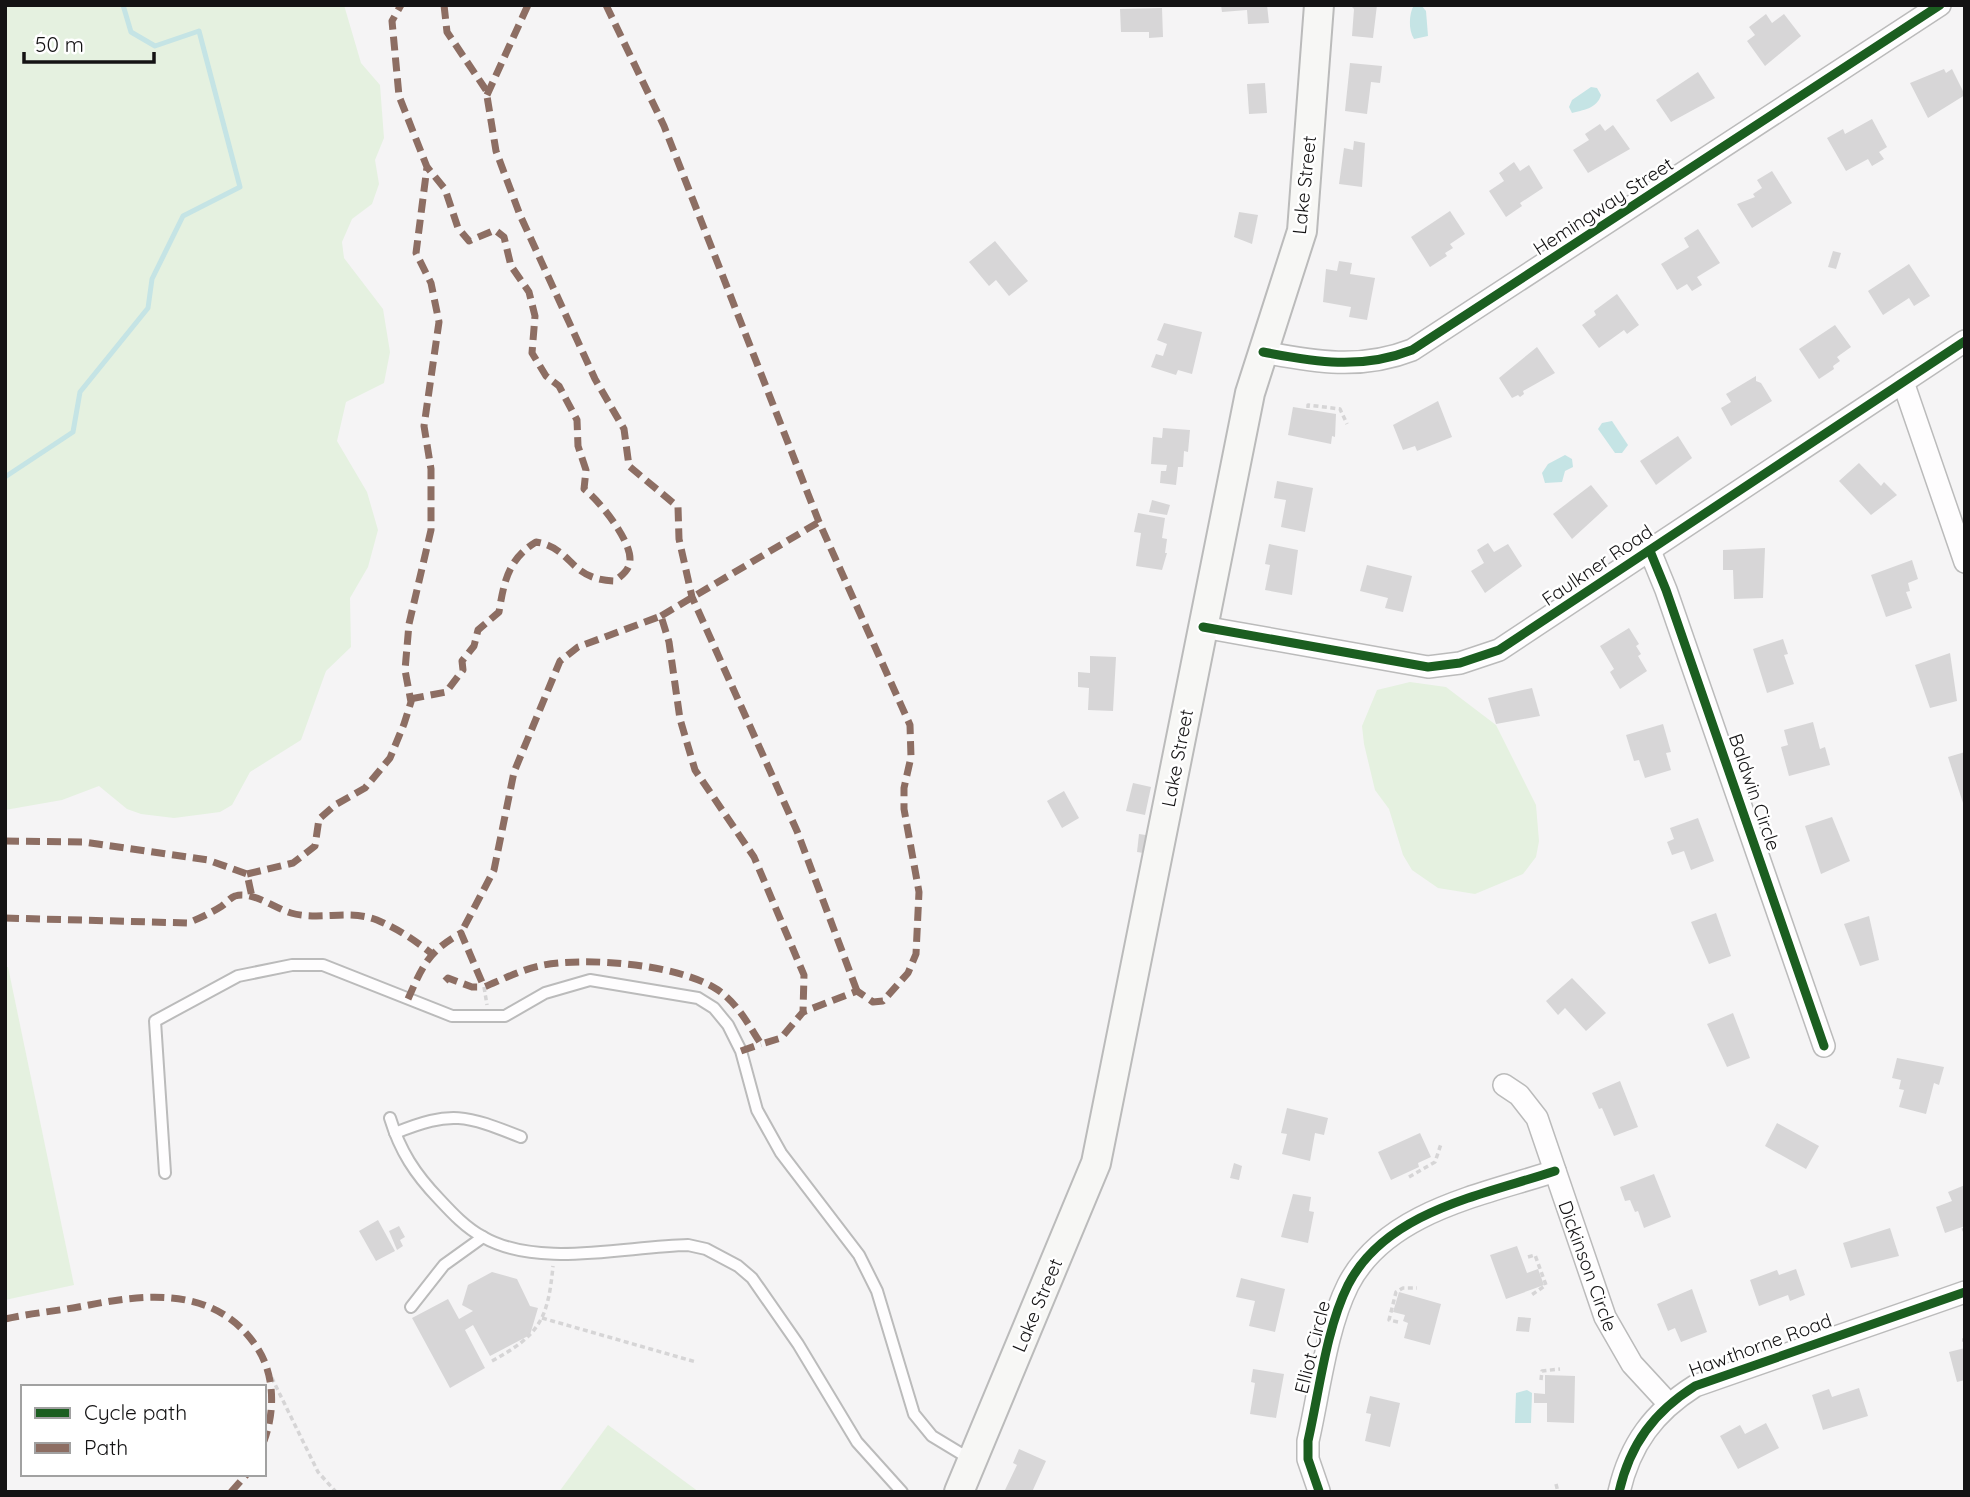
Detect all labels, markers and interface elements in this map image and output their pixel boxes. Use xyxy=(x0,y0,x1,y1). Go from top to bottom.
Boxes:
scale bar xyxy=(24,21,154,65)
text: 50 m xyxy=(35,31,84,57)
street label: Lake Street xyxy=(1287,134,1321,236)
street label: Hemingway Street xyxy=(1528,152,1678,260)
street label: Faulkner Road xyxy=(1537,519,1657,611)
street label: Lake Street xyxy=(1156,707,1198,809)
street label: Baldwin Circle xyxy=(1724,730,1786,854)
street label: Dickinson Circle xyxy=(1553,1197,1623,1335)
street label: Lake Street xyxy=(1007,1255,1067,1355)
street label: Elliot Circle xyxy=(1289,1298,1335,1396)
street label: Hawthorne Road xyxy=(1685,1308,1835,1382)
legend xyxy=(21,1385,266,1476)
text: Cycle path xyxy=(84,1399,187,1425)
text: Path xyxy=(84,1434,128,1460)

